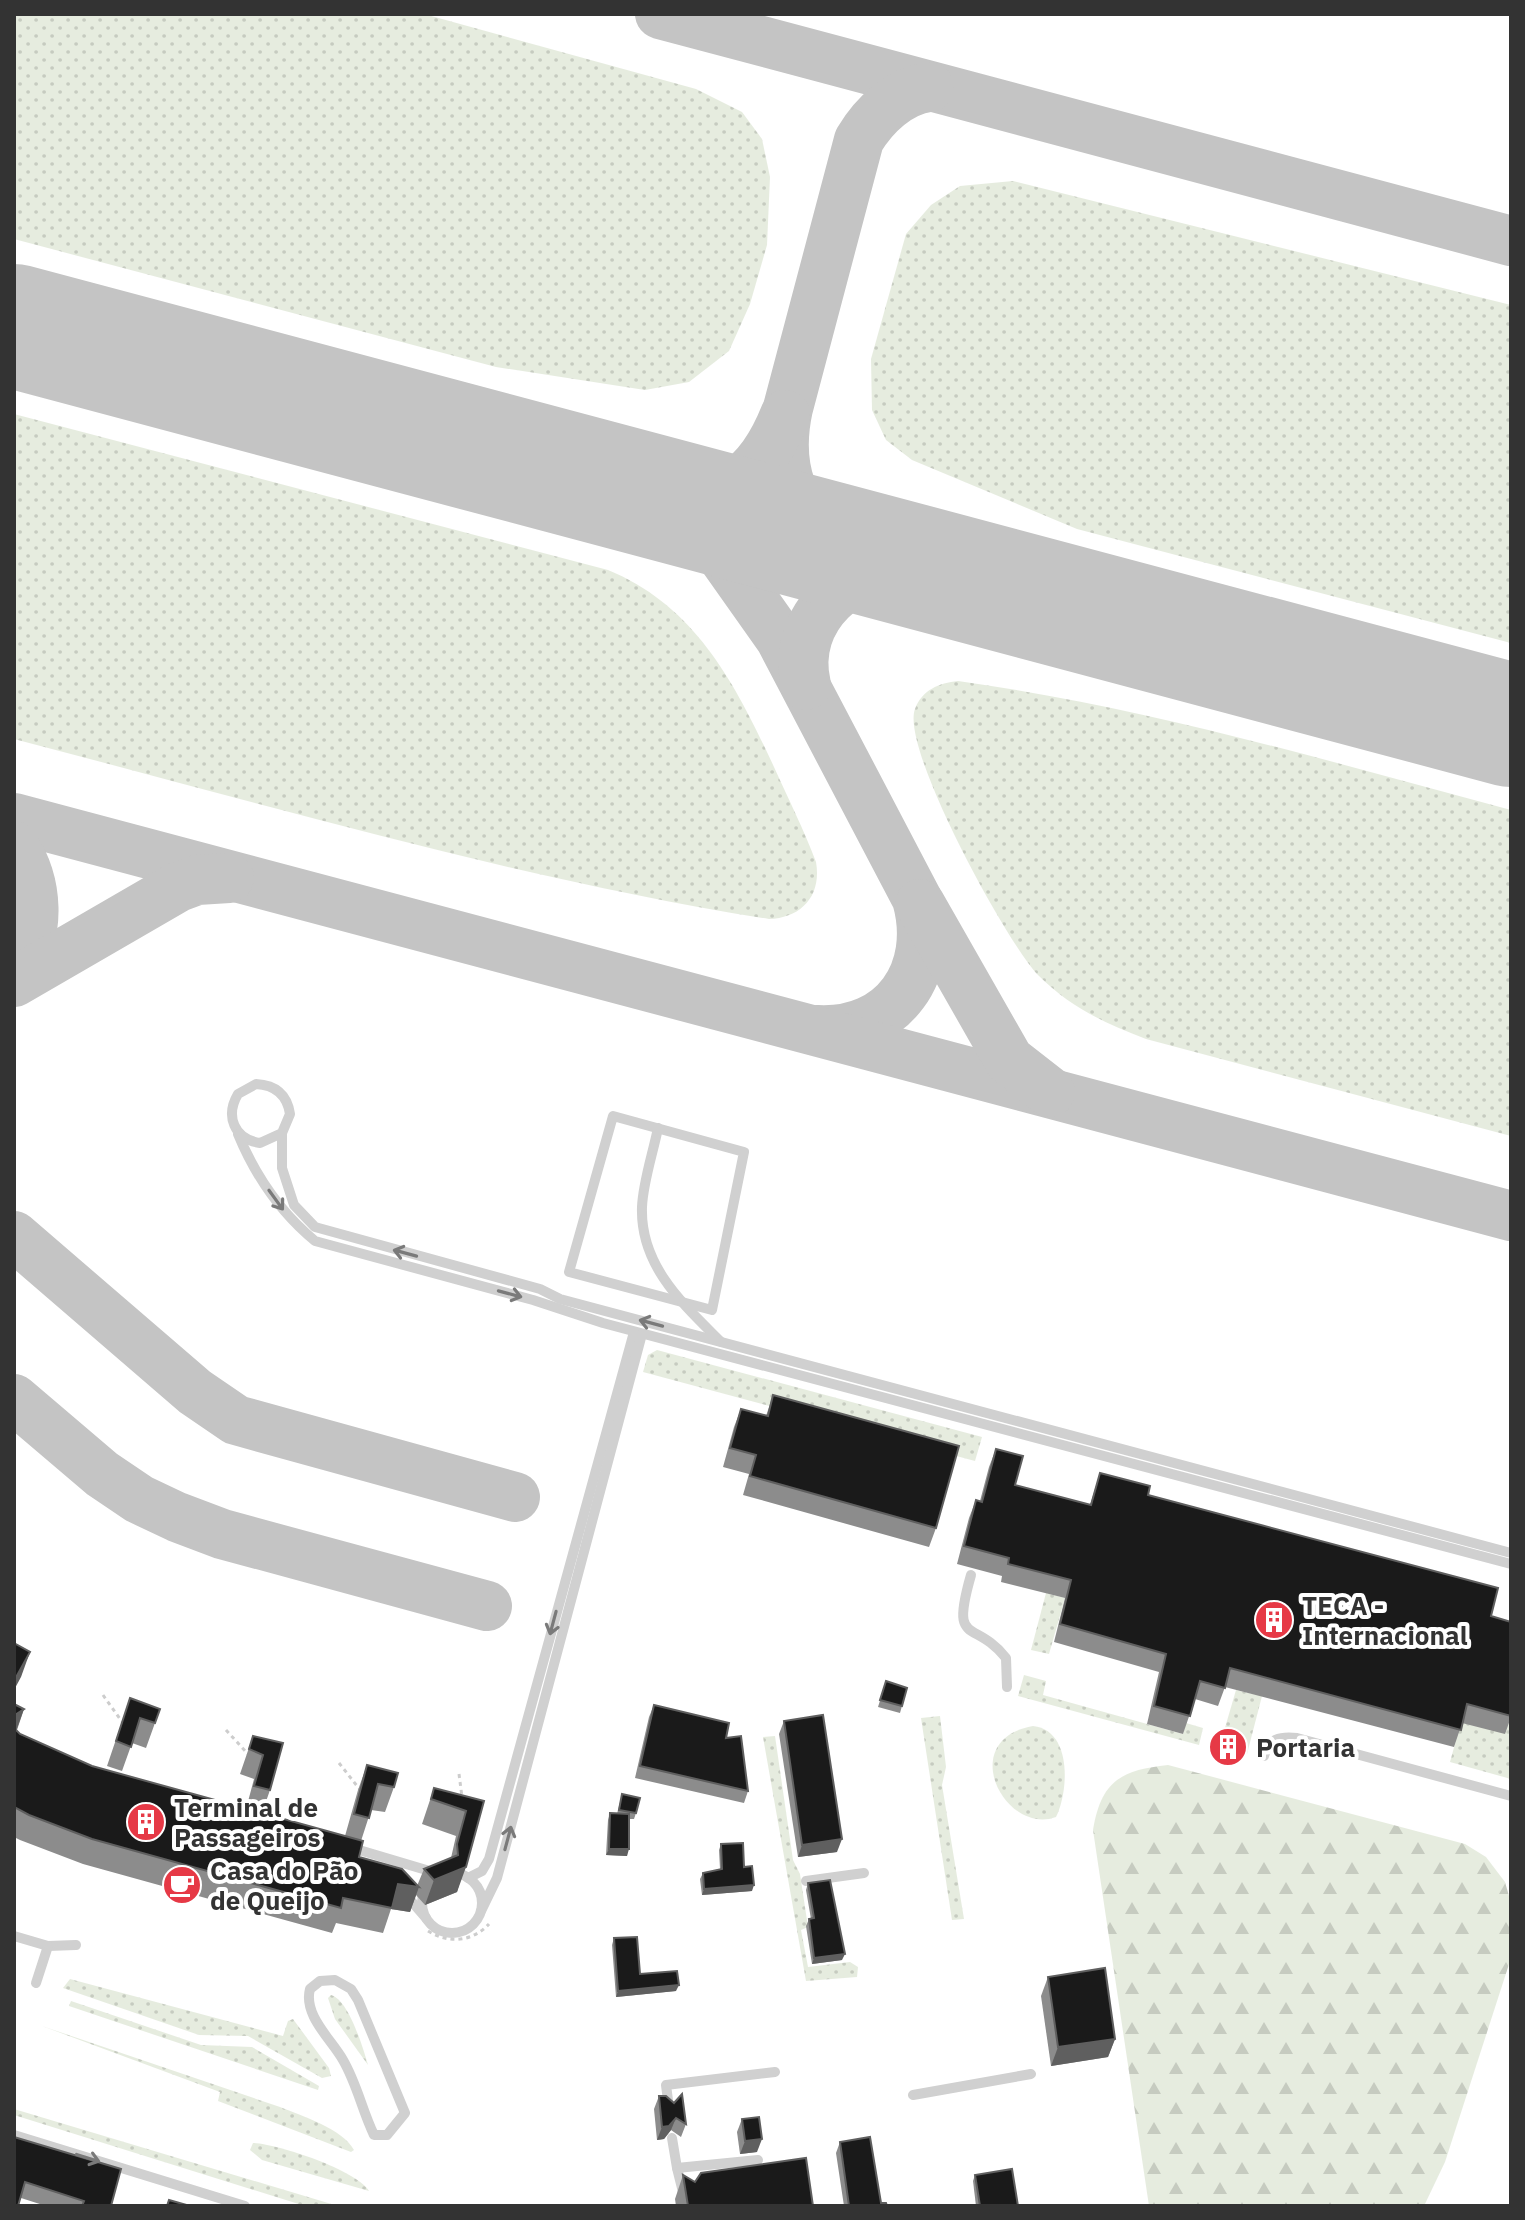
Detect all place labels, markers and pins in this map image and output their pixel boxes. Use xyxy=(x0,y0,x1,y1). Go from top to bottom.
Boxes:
place label: TECA - Internacional xyxy=(1302,1588,1468,1652)
building icon: TECA - Internacional xyxy=(1253,1599,1295,1641)
building icon: Portaria xyxy=(1207,1726,1249,1768)
place label: Portaria xyxy=(1256,1730,1356,1764)
place label: Terminal de Passageiros xyxy=(174,1790,321,1854)
building icon: Terminal de Passageiros xyxy=(125,1801,167,1843)
place label: Casa do Pão de Queijo xyxy=(210,1853,359,1917)
cafe icon: Casa do Pão de Queijo xyxy=(161,1864,203,1906)

